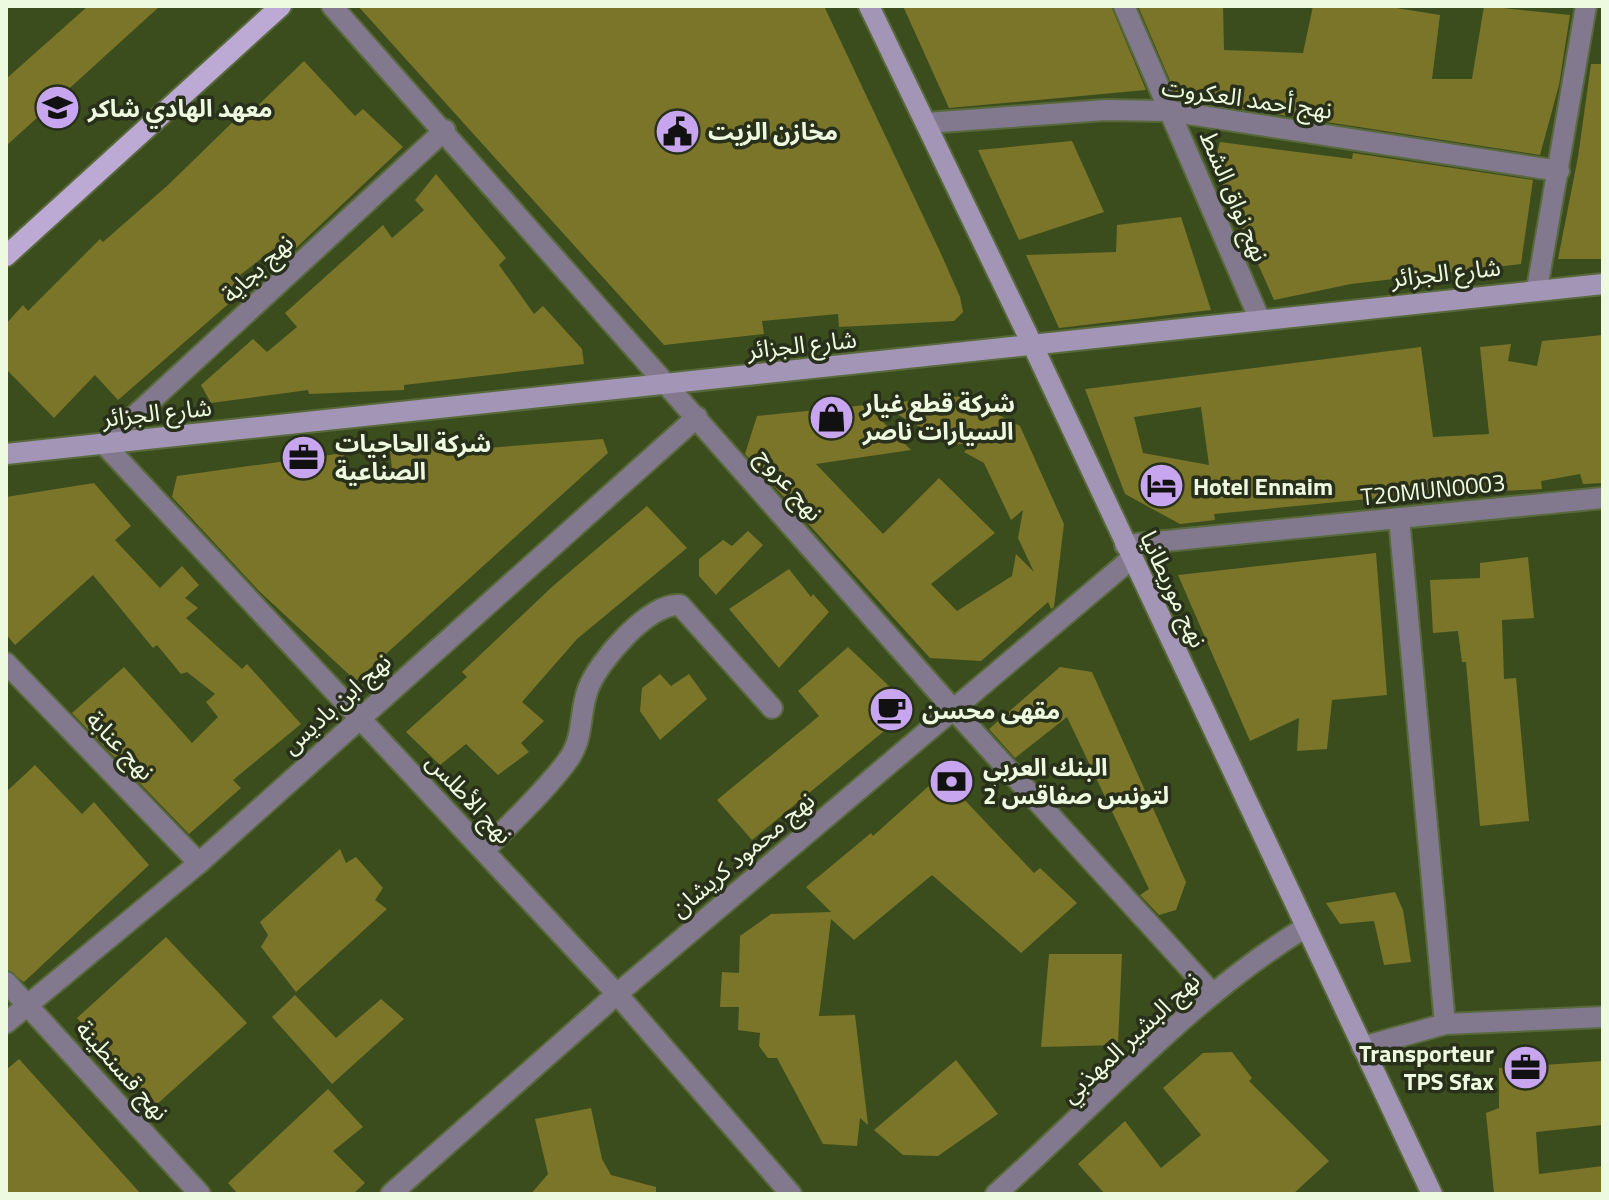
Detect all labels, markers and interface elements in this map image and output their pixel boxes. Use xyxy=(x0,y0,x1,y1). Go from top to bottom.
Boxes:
street label: نهج أحمد العكروت xyxy=(1159,68,1335,128)
school or university icon: معهد الهادي شاكر xyxy=(33,84,81,132)
place label: معهد الهادي شاكر xyxy=(87,90,272,129)
public building icon: مخازن الزيت xyxy=(653,107,701,155)
place label: مخازن الزيت xyxy=(708,113,838,149)
street label: نهج نواق الشط xyxy=(1191,125,1279,267)
street label: نهج بجاية xyxy=(213,225,301,311)
street label: شارع الجزائر xyxy=(1388,248,1503,296)
street label: شارع الجزائر xyxy=(744,320,859,368)
place label: شركة قطع غيار السيارات ناصر xyxy=(862,385,1015,449)
street label: شارع الجزائر xyxy=(99,388,214,436)
shop icon: شركة قطع غيار السيارات ناصر xyxy=(808,393,856,441)
place label: شركة الحاجيات الصناعية xyxy=(335,425,491,489)
office icon: شركة الحاجيات الصناعية xyxy=(280,433,328,481)
street label: نهج عروج xyxy=(748,439,832,529)
hotel icon: Hotel Ennaim xyxy=(1138,462,1186,510)
street label: T20MUN0003 xyxy=(1359,464,1507,514)
place label: Hotel Ennaim xyxy=(1193,468,1333,504)
street label: نهج موريطانيا xyxy=(1131,525,1217,653)
street label: نهج ابن باديس xyxy=(273,644,399,762)
cafe icon: مقهى محسن xyxy=(867,686,915,734)
place label: مقهى محسن xyxy=(922,692,1060,728)
street label: نهج عنابة xyxy=(79,702,163,788)
street label: نهج الأطلس xyxy=(418,744,522,852)
place label: البنك العربي لتونس صفاقس 2 xyxy=(983,749,1169,813)
bank icon: البنك العربي لتونس صفاقس 2 xyxy=(928,757,976,805)
street label: نهج محمود كريشان xyxy=(662,783,822,925)
street label: نهج البشير المهذبي xyxy=(1052,963,1209,1112)
street label: نهج قسنطينة xyxy=(68,1012,178,1128)
place label: Transporteur TPS Sfax xyxy=(1359,1035,1495,1099)
office icon: Transporteur TPS Sfax xyxy=(1501,1043,1549,1091)

